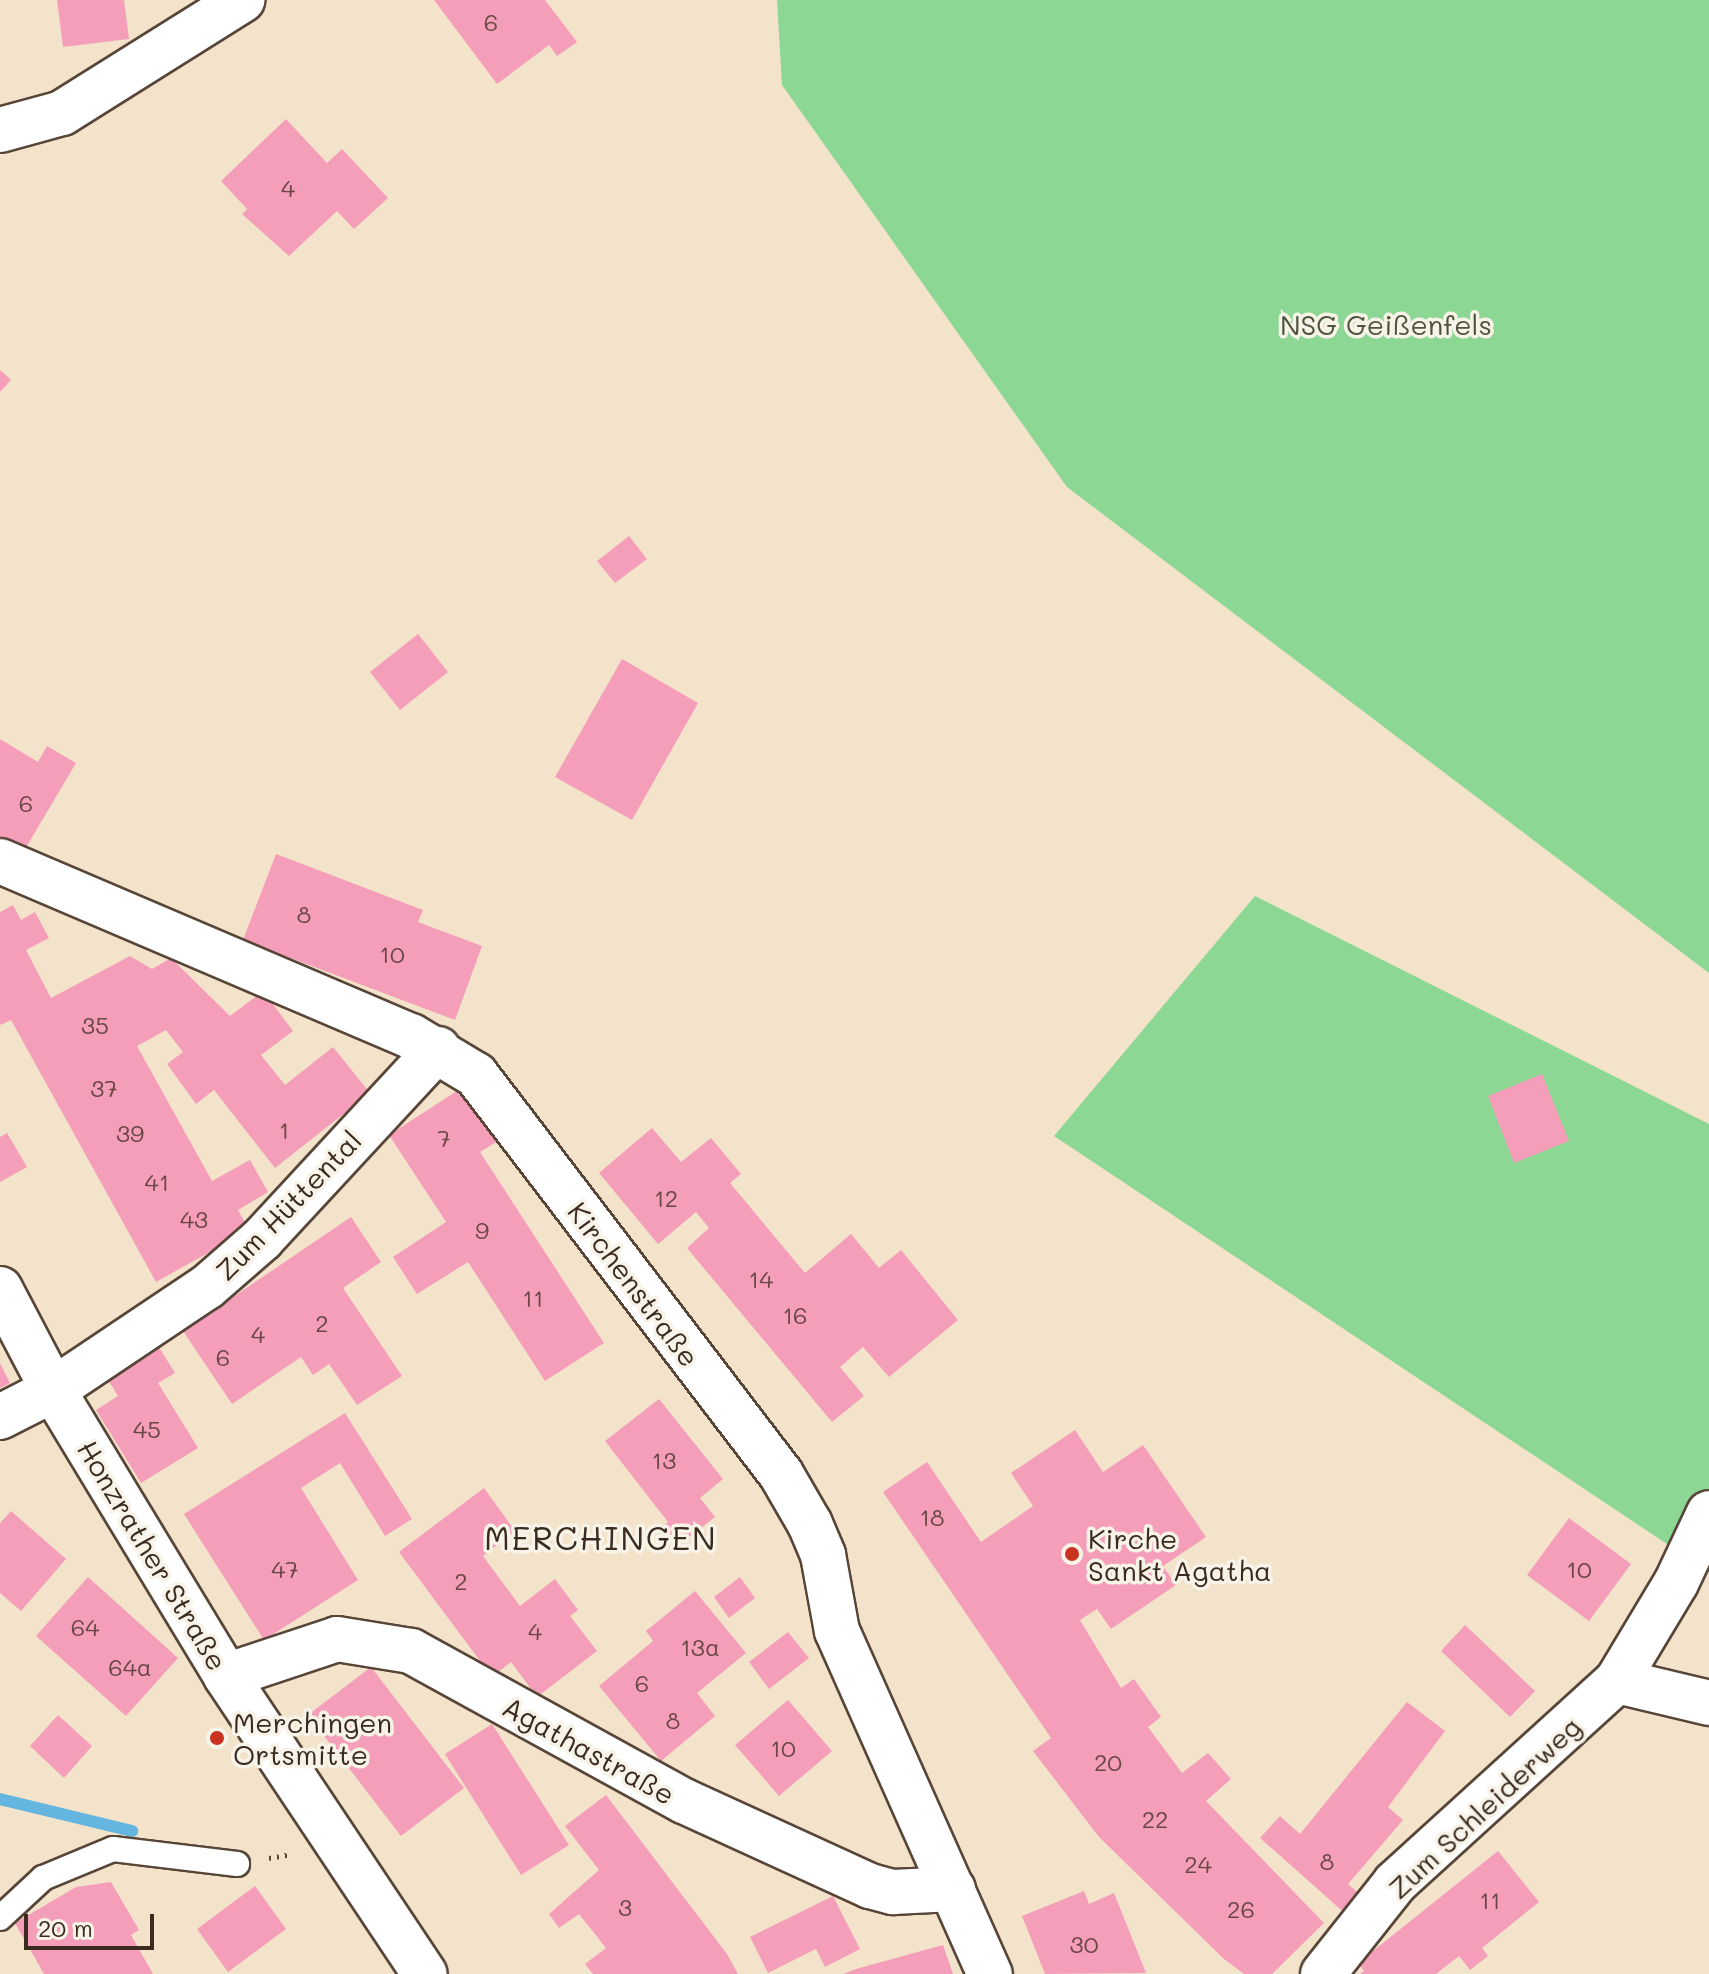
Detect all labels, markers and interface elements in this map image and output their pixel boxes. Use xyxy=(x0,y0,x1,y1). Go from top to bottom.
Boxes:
house number: 6 xyxy=(484,8,498,36)
house number: 4 xyxy=(281,174,295,202)
park label: NSG Geißenfels xyxy=(1280,307,1492,341)
house number: 6 xyxy=(19,789,33,817)
house number: 8 xyxy=(297,900,311,928)
house number: 10 xyxy=(379,940,405,968)
house number: 35 xyxy=(81,1011,109,1039)
house number: 37 xyxy=(90,1074,118,1102)
house number: 1 xyxy=(279,1116,289,1144)
house number: 39 xyxy=(116,1119,144,1147)
street label: Zum Hüttental xyxy=(208,1123,368,1287)
house number: 7 xyxy=(437,1124,451,1152)
house number: 41 xyxy=(145,1168,169,1196)
house number: 12 xyxy=(654,1184,678,1212)
street label: Kirchenstraße xyxy=(561,1195,707,1373)
house number: 43 xyxy=(180,1205,208,1233)
house number: 9 xyxy=(475,1216,489,1244)
house number: 14 xyxy=(749,1265,773,1293)
house number: 11 xyxy=(522,1284,544,1312)
house number: 16 xyxy=(782,1301,808,1329)
house number: 2 xyxy=(315,1309,329,1337)
house number: 4 xyxy=(251,1320,265,1348)
house number: 6 xyxy=(216,1343,230,1371)
house number: 45 xyxy=(133,1415,161,1443)
street label: Honzrather Straße xyxy=(71,1434,235,1676)
house number: 13 xyxy=(652,1446,676,1474)
house number: 18 xyxy=(919,1503,945,1531)
district label: MERCHINGEN xyxy=(484,1518,718,1556)
place label: Kirche Sankt Agatha xyxy=(1088,1521,1271,1587)
marker: Kirche Sankt Agatha xyxy=(1063,1545,1081,1563)
house number: 47 xyxy=(271,1555,299,1583)
house number: 10 xyxy=(1566,1555,1592,1583)
house number: 2 xyxy=(454,1567,468,1595)
house number: 64 xyxy=(71,1613,99,1641)
house number: 4 xyxy=(528,1617,542,1645)
house number: 13a xyxy=(680,1633,720,1661)
house number: 64a xyxy=(108,1653,152,1681)
house number: 6 xyxy=(635,1669,649,1697)
street label: Agathastraße xyxy=(497,1689,681,1811)
place label: Merchingen Ortsmitte xyxy=(233,1705,392,1771)
house number: 8 xyxy=(666,1706,680,1734)
street label: Zum Schleiderweg xyxy=(1381,1709,1587,1905)
marker: Merchingen Ortsmitte xyxy=(208,1729,226,1747)
house number: 10 xyxy=(770,1734,796,1762)
house number: 20 xyxy=(1094,1748,1122,1776)
house number: 22 xyxy=(1142,1805,1168,1833)
house number: 8 xyxy=(1320,1847,1334,1875)
house number: 24 xyxy=(1184,1850,1212,1878)
house number: 11 xyxy=(1479,1886,1501,1914)
house number: 3 xyxy=(618,1893,632,1921)
house number: 26 xyxy=(1227,1895,1255,1923)
scale bar xyxy=(28,1898,158,1948)
text: 20 m xyxy=(38,1912,93,1943)
house number: 30 xyxy=(1070,1930,1098,1958)

